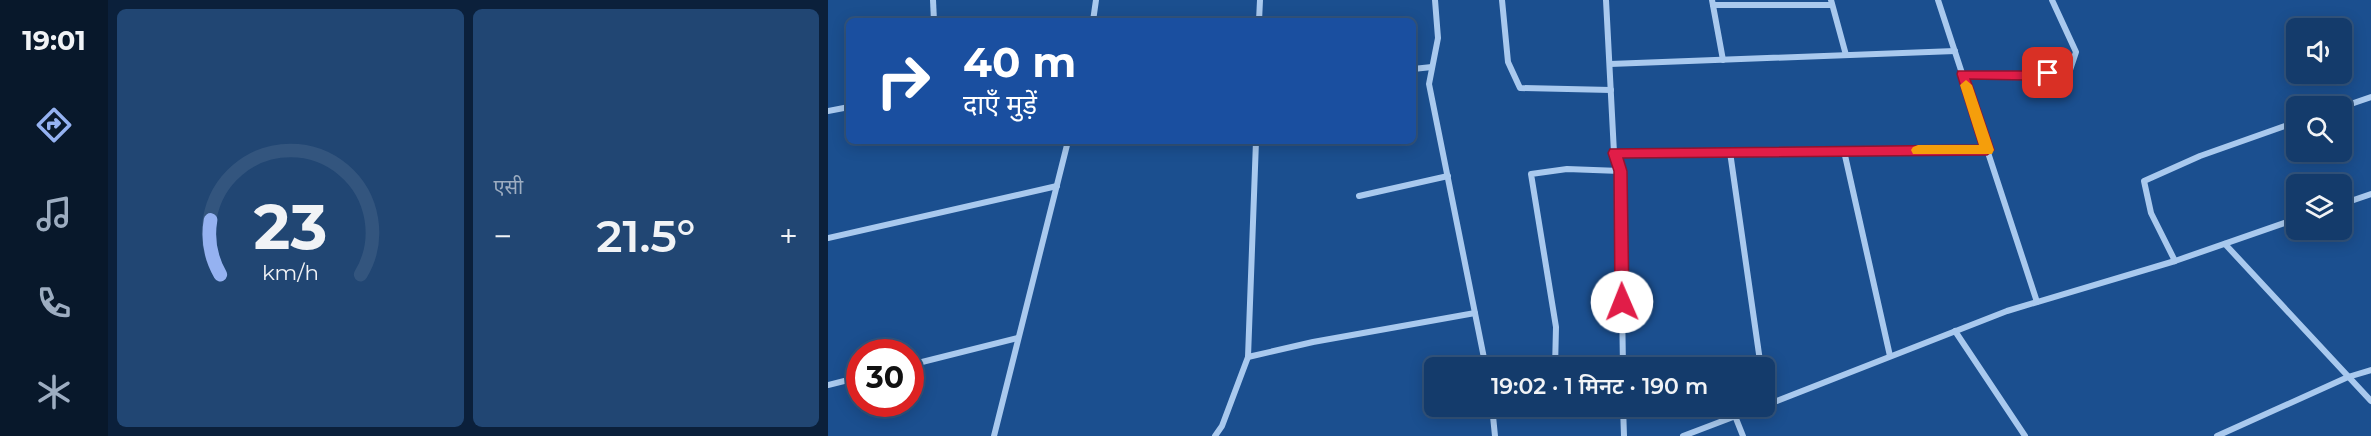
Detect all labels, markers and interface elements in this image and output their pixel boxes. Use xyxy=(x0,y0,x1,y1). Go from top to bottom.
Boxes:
map controls xyxy=(2286,18,2352,240)
button: sound xyxy=(2286,18,2352,84)
text: 19:01 xyxy=(22,24,86,57)
text: 40 m xyxy=(963,36,1076,88)
icon: right xyxy=(864,42,942,120)
pin xyxy=(2022,47,2073,98)
icon: arrive xyxy=(2031,56,2064,89)
text: दाएँ मुड़ें xyxy=(963,88,1037,121)
button: search xyxy=(2286,96,2352,162)
icon: directions xyxy=(33,104,75,146)
button: layers xyxy=(2286,174,2352,240)
text: एसी xyxy=(494,175,523,199)
text: 23 xyxy=(253,189,327,265)
icon: music xyxy=(33,193,75,235)
text: 21.5° xyxy=(596,208,695,263)
text: − xyxy=(494,216,512,256)
text: + xyxy=(779,216,798,256)
text: km/h xyxy=(262,259,319,285)
position arrow xyxy=(1590,270,1654,334)
icon: phone xyxy=(33,282,75,324)
speed limit sign: 30 xyxy=(846,339,924,417)
icon: climate xyxy=(33,371,75,413)
text: 19:02 · 1 मिनट · 190 m xyxy=(1491,373,1708,400)

